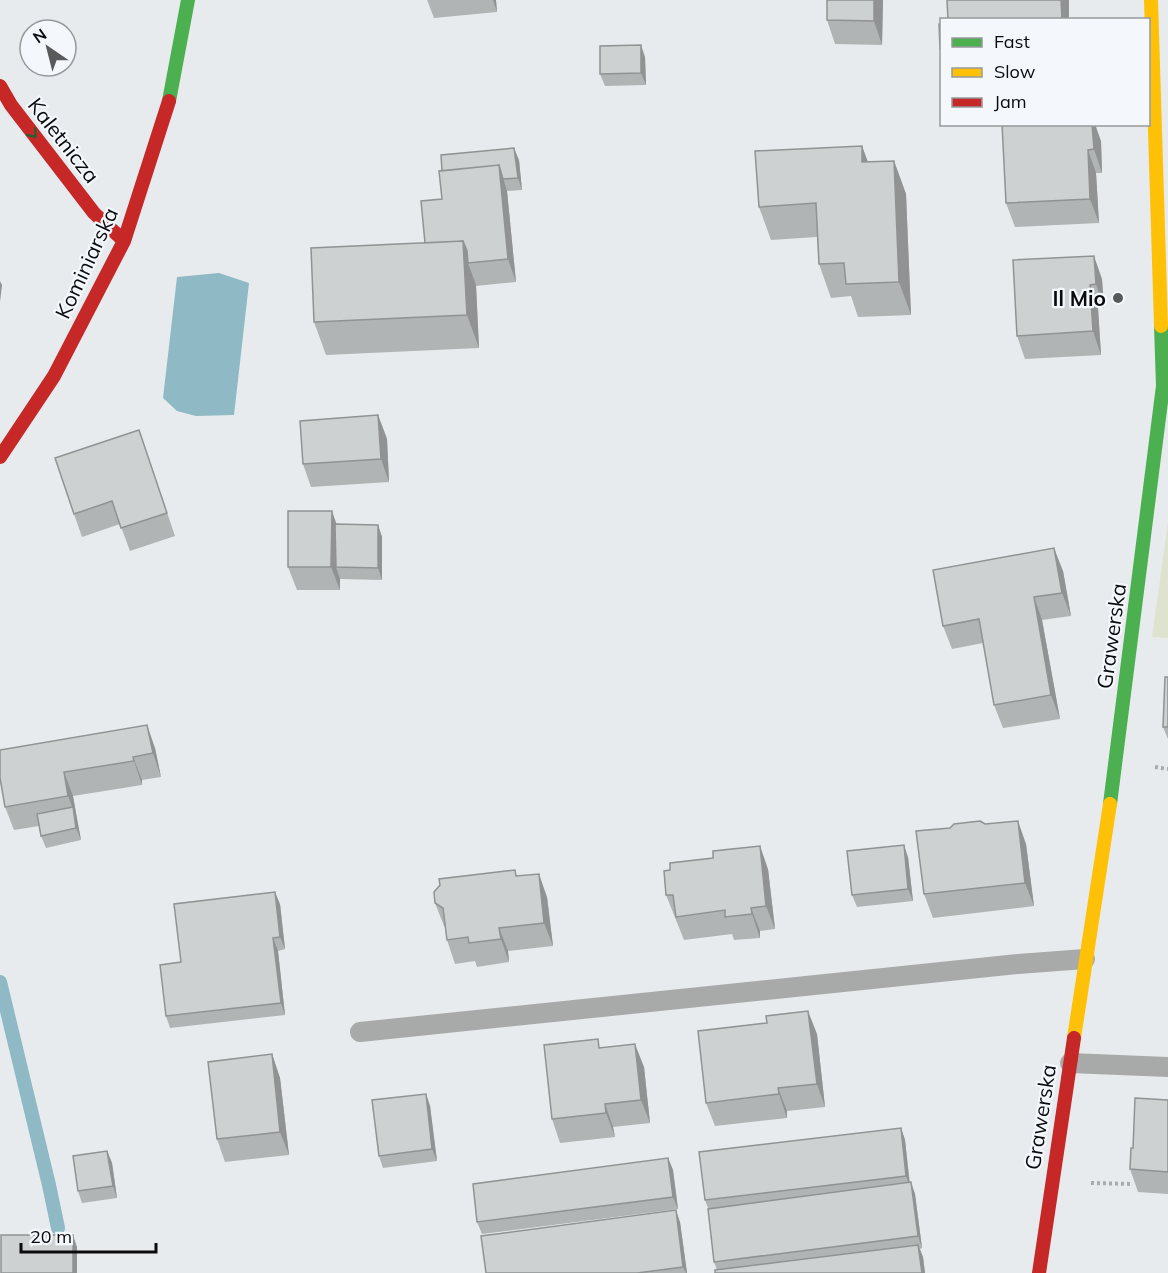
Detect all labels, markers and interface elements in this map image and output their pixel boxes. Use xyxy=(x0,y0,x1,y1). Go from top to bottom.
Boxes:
north arrow xyxy=(18,18,78,78)
legend xyxy=(940,18,1150,126)
text: N xyxy=(29,24,50,47)
text: Fast xyxy=(994,30,1030,53)
text: Slow xyxy=(994,60,1036,83)
text: Jam xyxy=(994,90,1027,113)
street label: Kaletnicza xyxy=(23,92,105,188)
one-way arrow xyxy=(26,127,37,138)
street label: Kominiarska xyxy=(49,203,123,323)
place label: Il Mio xyxy=(1053,285,1106,311)
marker: Il Mio xyxy=(1111,291,1125,305)
street label: Grawerska xyxy=(1091,582,1131,690)
street label: Grawerska xyxy=(1019,1063,1061,1171)
scale bar xyxy=(21,1216,156,1254)
text: 20 m xyxy=(30,1225,72,1248)

